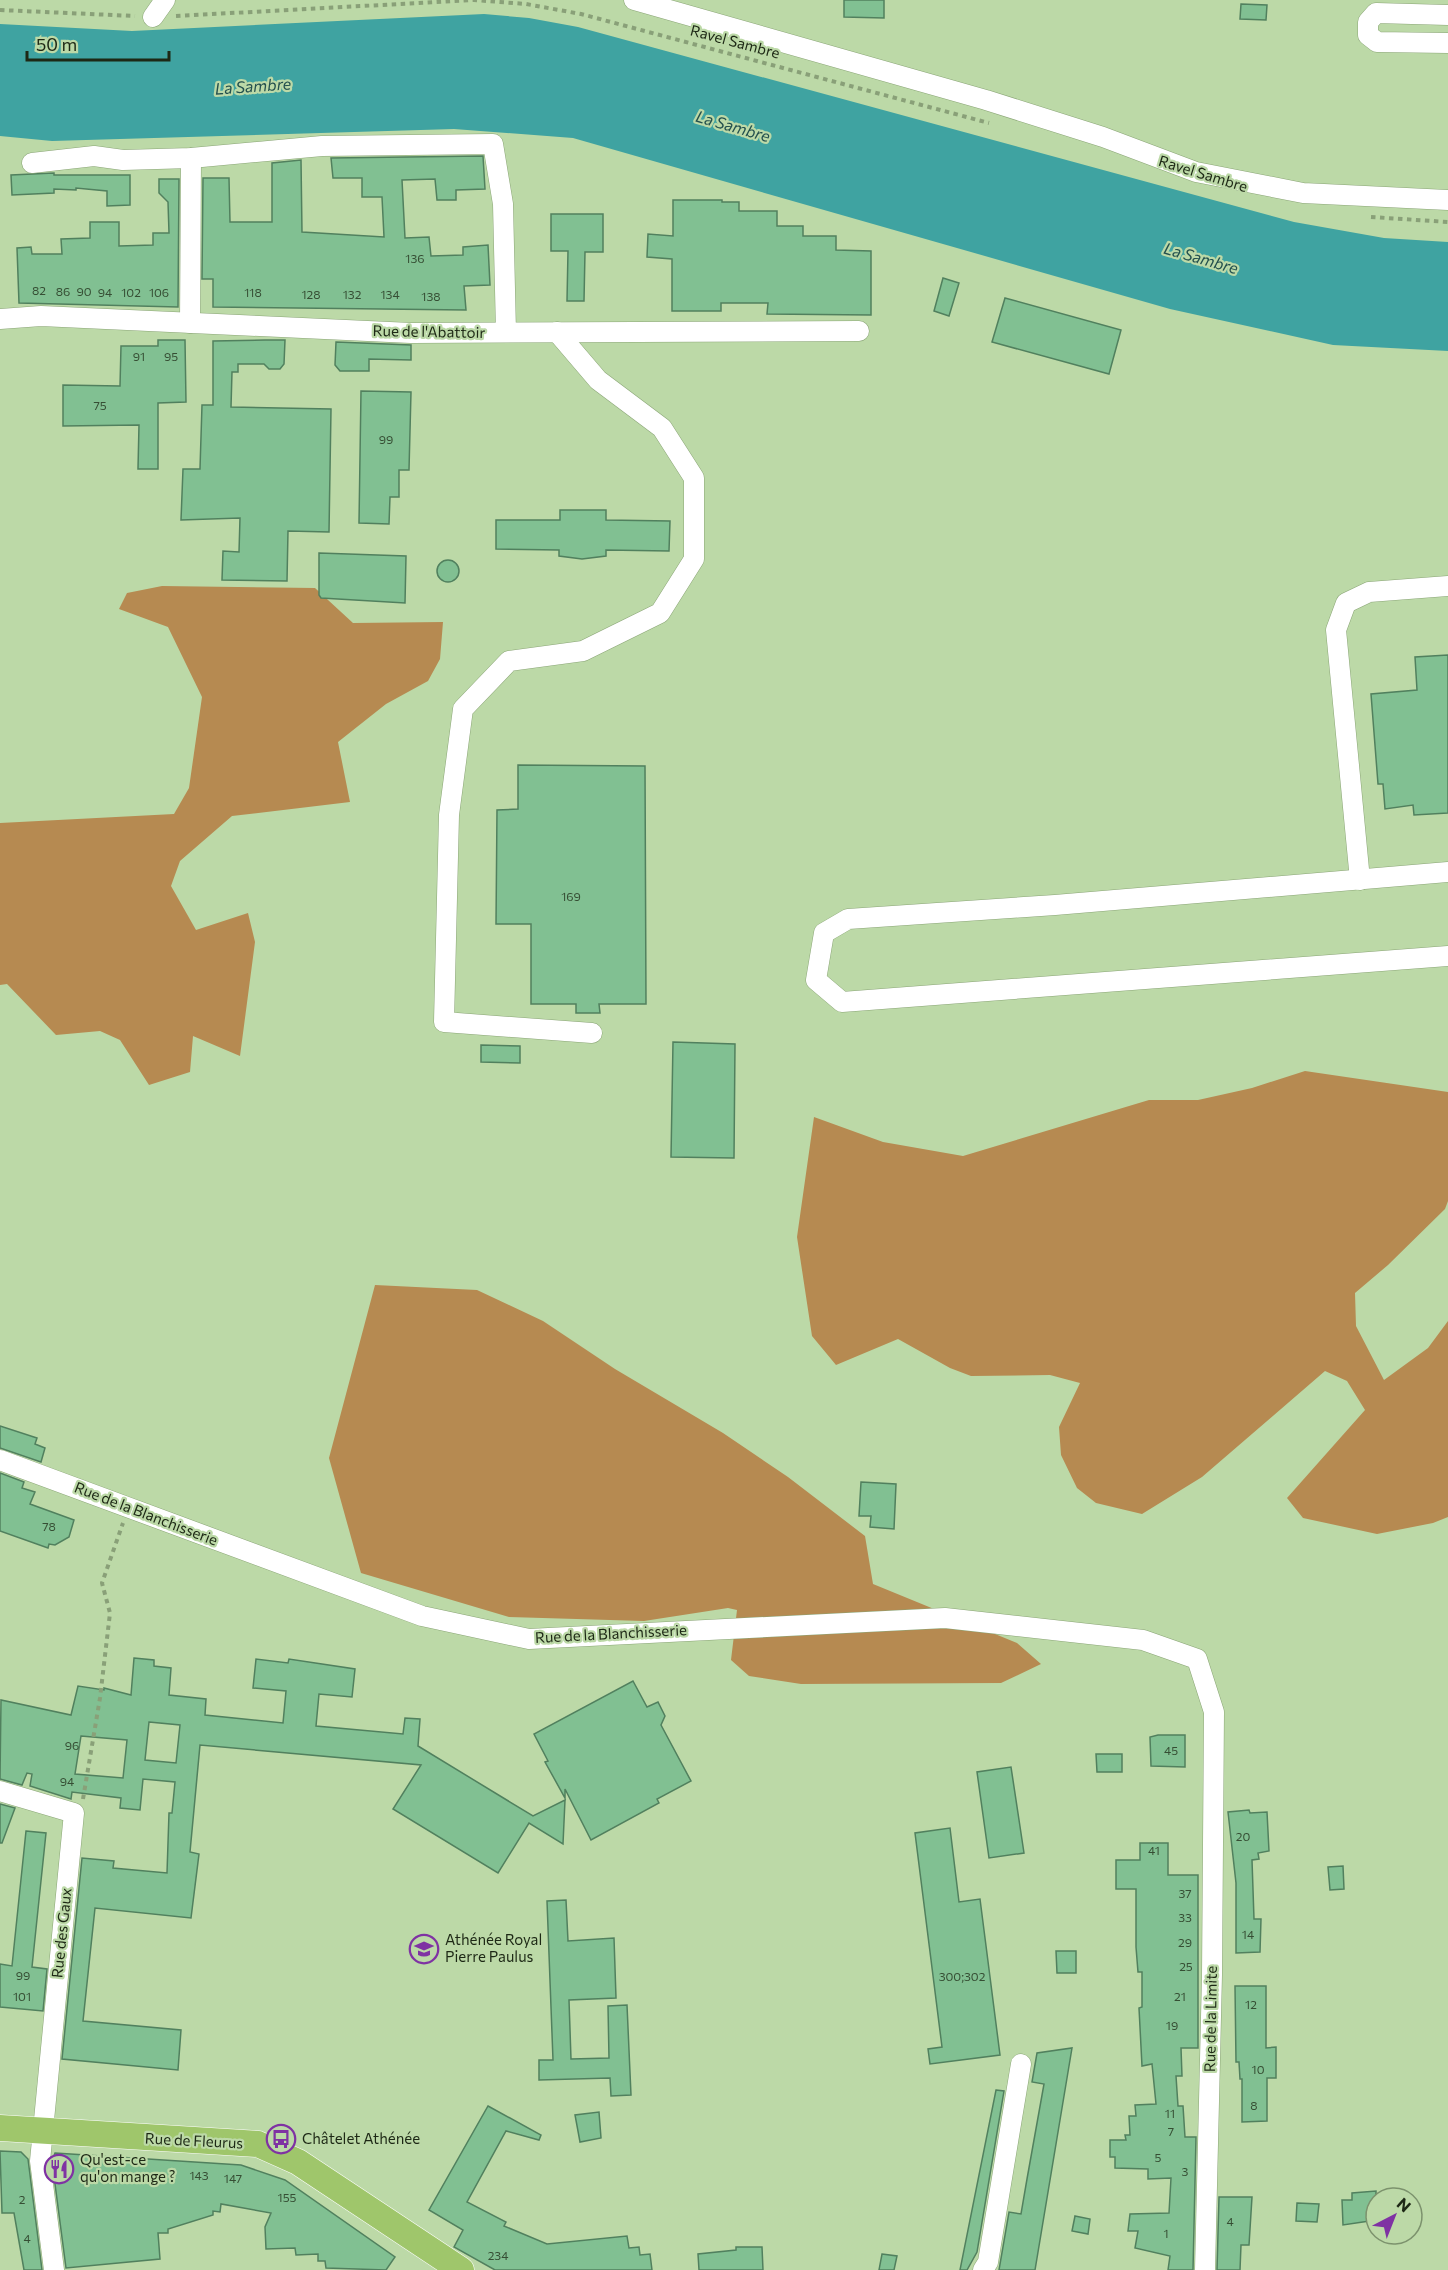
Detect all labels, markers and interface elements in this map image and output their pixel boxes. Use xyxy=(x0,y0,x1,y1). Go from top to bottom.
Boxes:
street label: Ravel Sambre xyxy=(689,20,782,62)
scale bar xyxy=(27,24,170,62)
text: 50 m xyxy=(36,33,77,55)
water label: La Sambre xyxy=(214,73,292,98)
water label: La Sambre xyxy=(694,106,773,145)
street label: Ravel Sambre xyxy=(1157,151,1250,195)
water label: La Sambre xyxy=(1162,238,1241,277)
house number: 136 xyxy=(405,251,425,265)
house number: 82 xyxy=(32,283,46,297)
house number: 86 xyxy=(56,284,70,298)
house number: 90 xyxy=(76,284,92,298)
house number: 94 xyxy=(98,285,112,299)
house number: 102 xyxy=(121,285,141,299)
house number: 106 xyxy=(149,285,169,299)
house number: 118 xyxy=(244,285,262,299)
house number: 128 xyxy=(301,287,321,301)
house number: 132 xyxy=(343,287,362,301)
house number: 134 xyxy=(380,287,400,301)
house number: 138 xyxy=(421,289,441,303)
street label: Rue de l'Abattoir xyxy=(373,321,485,341)
house number: 91 xyxy=(133,349,145,363)
house number: 95 xyxy=(164,349,178,363)
house number: 75 xyxy=(93,398,107,412)
house number: 99 xyxy=(379,432,393,446)
house number: 169 xyxy=(561,889,581,903)
street label: Rue de la Blanchisserie xyxy=(72,1477,221,1549)
house number: 78 xyxy=(42,1519,56,1533)
street label: Rue de la Blanchisserie xyxy=(534,1620,687,1646)
house number: 96 xyxy=(65,1738,79,1752)
house number: 45 xyxy=(1164,1743,1178,1757)
house number: 94 xyxy=(60,1774,74,1788)
house number: 20 xyxy=(1236,1829,1250,1843)
house number: 41 xyxy=(1148,1843,1160,1857)
house number: 37 xyxy=(1178,1886,1192,1900)
street label: Rue des Gaux xyxy=(47,1887,75,1979)
house number: 33 xyxy=(1178,1910,1192,1924)
house number: 14 xyxy=(1242,1927,1254,1941)
place label: Athénée Royal Pierre Paulus xyxy=(445,1930,542,1965)
school or university icon: Athénée Royal Pierre Paulus xyxy=(408,1933,440,1965)
house number: 29 xyxy=(1178,1935,1192,1949)
house number: 25 xyxy=(1179,1959,1193,1973)
street label: Rue de la Limite xyxy=(1200,1966,1220,2072)
house number: 99 xyxy=(16,1968,30,1982)
house number: 300;302 xyxy=(939,1969,986,1984)
house number: 101 xyxy=(13,1989,31,2003)
house number: 21 xyxy=(1174,1989,1186,2003)
house number: 12 xyxy=(1245,1997,1257,2011)
house number: 19 xyxy=(1166,2018,1178,2032)
house number: 10 xyxy=(1252,2062,1265,2076)
house number: 8 xyxy=(1250,2098,1258,2112)
house number: 11 xyxy=(1165,2106,1175,2120)
bus stop icon: Châtelet Athénée xyxy=(265,2123,297,2155)
house number: 7 xyxy=(1168,2124,1174,2138)
street label: Rue de Fleurus xyxy=(144,2128,244,2152)
place label: Châtelet Athénée xyxy=(302,2129,420,2147)
place label: Qu'est-ce qu'on mange ? xyxy=(80,2150,175,2185)
house number: 5 xyxy=(1155,2150,1162,2164)
restaurant icon: Qu'est-ce qu'on mange ? xyxy=(43,2153,75,2185)
house number: 3 xyxy=(1182,2164,1189,2178)
house number: 143 xyxy=(189,2168,209,2182)
house number: 147 xyxy=(224,2171,242,2185)
north arrow xyxy=(1364,2186,1424,2246)
house number: 155 xyxy=(278,2190,297,2204)
house number: 2 xyxy=(19,2192,26,2206)
text: N xyxy=(1394,2193,1415,2216)
house number: 4 xyxy=(1226,2214,1234,2228)
house number: 1 xyxy=(1163,2226,1169,2240)
house number: 4 xyxy=(23,2231,31,2245)
house number: 234 xyxy=(488,2248,508,2262)

